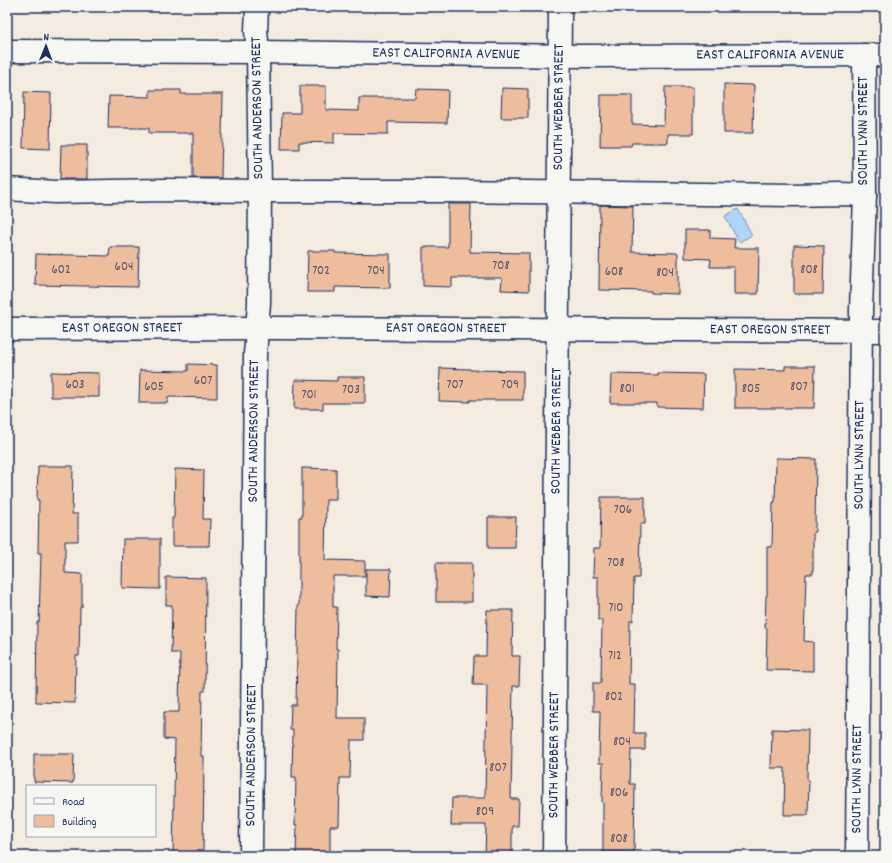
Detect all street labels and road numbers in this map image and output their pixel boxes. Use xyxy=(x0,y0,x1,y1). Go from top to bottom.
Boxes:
street label: SOUTH ANDERSON STREET xyxy=(246,36,270,180)
street label: EAST CALIFORNIA AVENUE xyxy=(372,42,520,66)
street label: SOUTH WEBBER STREET xyxy=(548,44,571,170)
street label: EAST CALIFORNIA AVENUE xyxy=(696,44,844,67)
street label: SOUTH LYNN STREET xyxy=(853,77,875,186)
street label: EAST OREGON STREET xyxy=(62,317,182,340)
street label: EAST OREGON STREET xyxy=(386,318,506,340)
street label: EAST OREGON STREET xyxy=(710,319,830,342)
street label: SOUTH ANDERSON STREET xyxy=(243,360,266,503)
street label: SOUTH WEBBER STREET xyxy=(546,368,568,494)
street label: SOUTH LYNN STREET xyxy=(849,400,871,510)
street label: SOUTH ANDERSON STREET xyxy=(240,684,263,827)
street label: SOUTH WEBBER STREET xyxy=(543,692,566,818)
street label: SOUTH LYNN STREET xyxy=(846,724,869,834)

